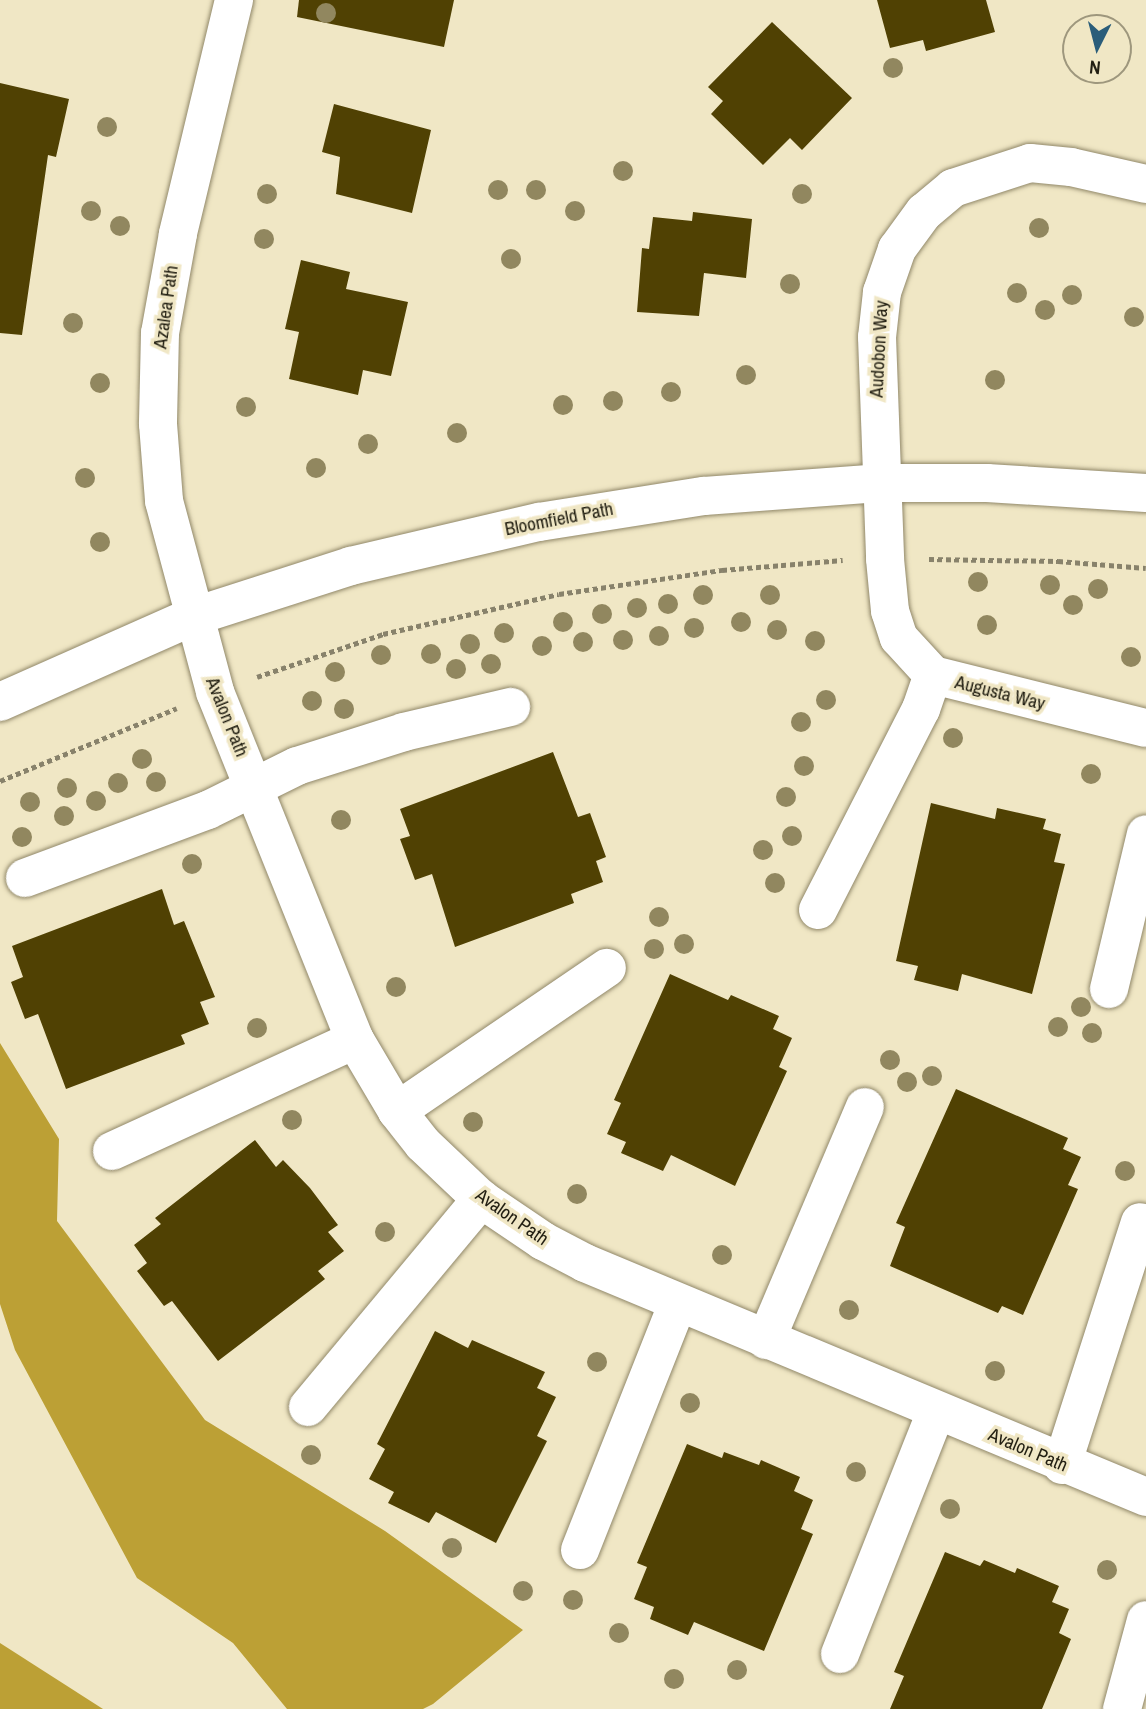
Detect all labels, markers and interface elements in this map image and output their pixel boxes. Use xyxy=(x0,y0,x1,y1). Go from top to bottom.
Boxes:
north arrow xyxy=(1062,14,1132,84)
text: N xyxy=(1088,54,1102,81)
street label: Azalea Path xyxy=(149,264,183,350)
street label: Audobon Way xyxy=(865,300,893,398)
street label: Bloomfield Path xyxy=(503,497,615,541)
street label: Augusta Way xyxy=(953,671,1047,715)
street label: Avalon Path xyxy=(201,674,253,760)
street label: Avalon Path xyxy=(471,1184,553,1250)
street label: Avalon Path xyxy=(985,1423,1071,1477)

